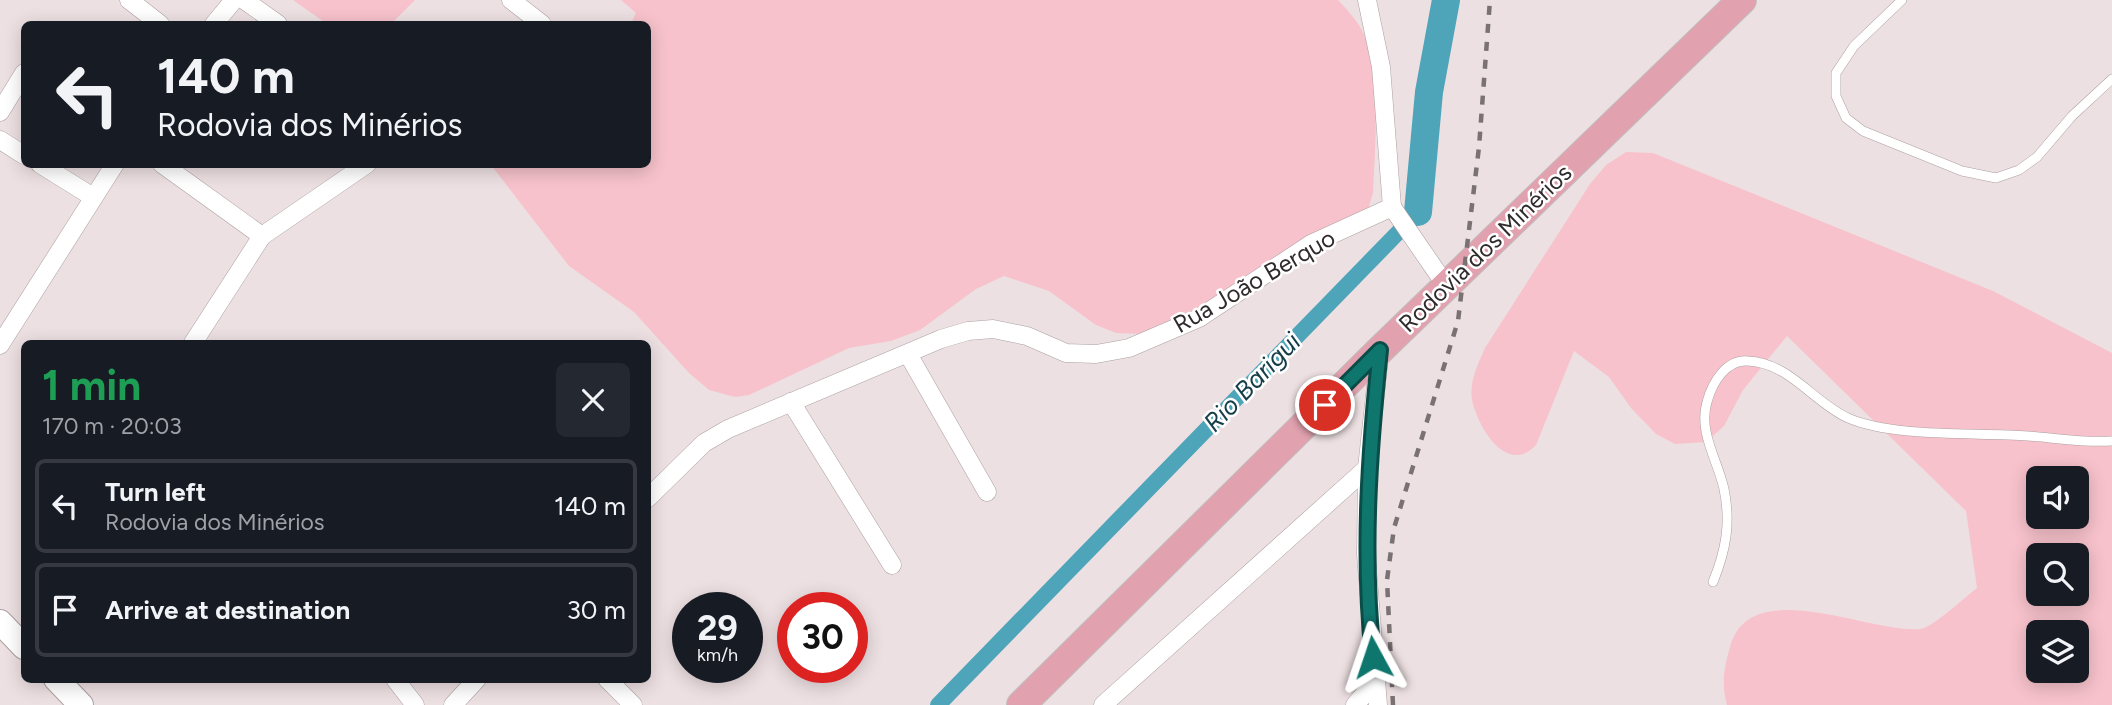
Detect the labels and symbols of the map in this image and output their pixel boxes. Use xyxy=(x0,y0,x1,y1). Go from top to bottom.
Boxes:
street label: Rodovia dos Minérios xyxy=(1393,158,1577,338)
street label: Rua João Berquo xyxy=(1168,223,1340,339)
water label: Rio Barigui xyxy=(1197,325,1308,438)
pin xyxy=(1295,375,1355,435)
speed limit sign: 30 xyxy=(777,592,868,683)
position arrow xyxy=(1336,620,1410,694)

